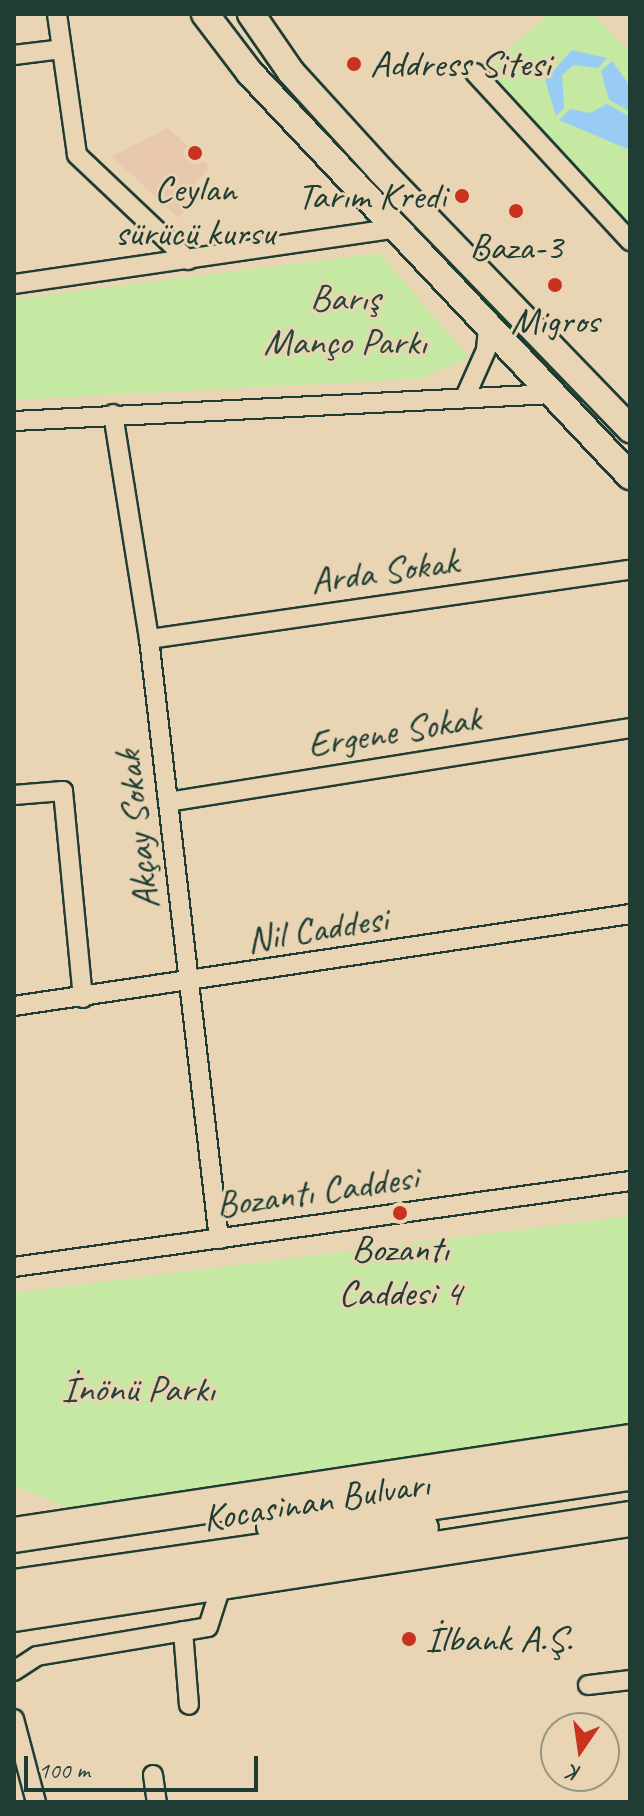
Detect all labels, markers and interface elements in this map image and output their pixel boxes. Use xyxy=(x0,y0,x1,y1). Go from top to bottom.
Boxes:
place label: Address Sitesi xyxy=(370,41,551,87)
marker: Address Sitesi xyxy=(345,55,363,73)
marker: Ceylan sürücü kursu xyxy=(186,144,204,162)
place label: Ceylan sürücü kursu xyxy=(115,166,275,256)
place label: Tarım Kredi xyxy=(297,173,446,219)
marker: Tarım Kredi xyxy=(453,187,471,205)
marker: Baza-3 xyxy=(507,202,525,220)
place label: Baza-3 xyxy=(469,224,563,270)
park label: Barış Manço Parkı xyxy=(263,275,427,364)
marker: Migros xyxy=(546,276,564,294)
place label: Migros xyxy=(511,298,599,344)
street label: Arda Sokak xyxy=(308,538,460,604)
street label: Ergene Sokak xyxy=(305,695,483,767)
street label: Akçay Sokak xyxy=(105,748,169,912)
street label: Nil Caddesi xyxy=(243,895,391,963)
street label: Bozantı Caddesi xyxy=(213,1154,421,1228)
marker: Bozantı Caddesi 4 xyxy=(391,1204,409,1222)
place label: Bozantı Caddesi 4 xyxy=(338,1226,462,1316)
park label: İnönü Parkı xyxy=(61,1366,215,1412)
street label: Kocasinan Bulvarı xyxy=(200,1461,432,1541)
place label: İlbank A.Ş. xyxy=(425,1616,573,1662)
marker: İlbank A.Ş. xyxy=(400,1630,418,1648)
north arrow xyxy=(540,1712,620,1792)
scale bar xyxy=(28,1740,262,1790)
text: 100 m xyxy=(38,1755,90,1785)
text: K xyxy=(566,1759,584,1788)

